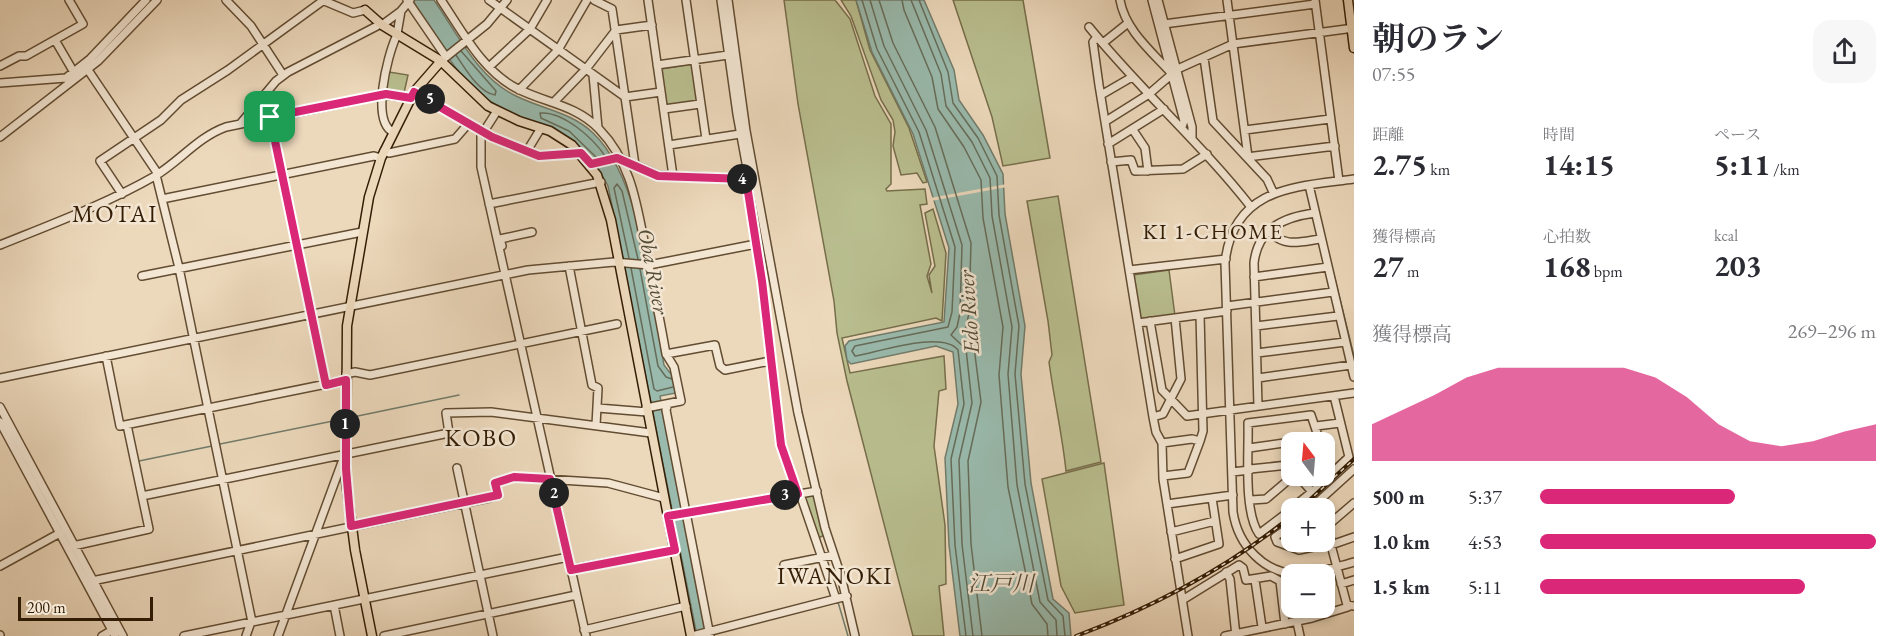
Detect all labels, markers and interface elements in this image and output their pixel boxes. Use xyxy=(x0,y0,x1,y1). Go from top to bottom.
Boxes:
text: 朝のラン xyxy=(1372,17,1504,60)
button: share xyxy=(1813,20,1876,83)
text: 07:55 xyxy=(1372,61,1415,87)
pin: 5 xyxy=(415,84,445,114)
text: 5 xyxy=(426,88,434,109)
pin xyxy=(244,91,295,142)
icon: arrive xyxy=(253,100,286,133)
text: 距離 xyxy=(1372,124,1404,145)
text: 時間 xyxy=(1543,124,1575,145)
text: ペース xyxy=(1714,124,1761,145)
text: 2.75 xyxy=(1372,145,1427,184)
text: 14:15 xyxy=(1543,145,1615,184)
text: 5:11 xyxy=(1714,145,1770,184)
text: km xyxy=(1427,159,1450,180)
text: /km xyxy=(1770,159,1800,180)
pin: 4 xyxy=(727,164,757,194)
text: 4 xyxy=(738,168,746,189)
district label: MOTAI xyxy=(72,198,158,229)
district label: KI 1-CHOME xyxy=(1143,217,1283,246)
text: kcal xyxy=(1714,225,1738,246)
water label: Oba River xyxy=(631,226,676,318)
text: 獲得標高 xyxy=(1372,226,1436,247)
text: 心拍数 xyxy=(1543,226,1591,247)
text: 203 xyxy=(1714,246,1762,285)
text: 27 xyxy=(1372,247,1404,286)
text: 168 xyxy=(1543,247,1591,286)
text: m xyxy=(1404,261,1419,282)
text: bpm xyxy=(1591,261,1623,282)
water label: Edo River xyxy=(951,268,986,355)
text: 269–296 m xyxy=(1788,318,1876,344)
text: 獲得標高 xyxy=(1372,321,1452,347)
pin: 1 xyxy=(330,409,360,439)
text: 1 xyxy=(341,413,349,434)
district label: KOBO xyxy=(444,422,518,453)
north arrow xyxy=(1281,432,1335,486)
map controls xyxy=(1281,432,1335,618)
pin: 2 xyxy=(539,478,569,508)
pin: 3 xyxy=(770,480,800,510)
text: 2 xyxy=(550,482,558,503)
text: 3 xyxy=(781,484,789,505)
text: 500 m xyxy=(1372,484,1425,510)
text: 5:37 xyxy=(1468,484,1502,510)
button: + xyxy=(1281,498,1335,552)
text: 1.0 km xyxy=(1372,529,1430,555)
text: 4:53 xyxy=(1468,529,1502,555)
district label: IWANOKI xyxy=(777,560,893,591)
button: − xyxy=(1281,564,1335,618)
water label: 江戸川 xyxy=(968,569,1036,598)
text: 1.5 km xyxy=(1372,574,1430,600)
text: 5:11 xyxy=(1468,574,1502,600)
scale bar xyxy=(18,594,153,622)
text: 200 m xyxy=(27,597,66,618)

